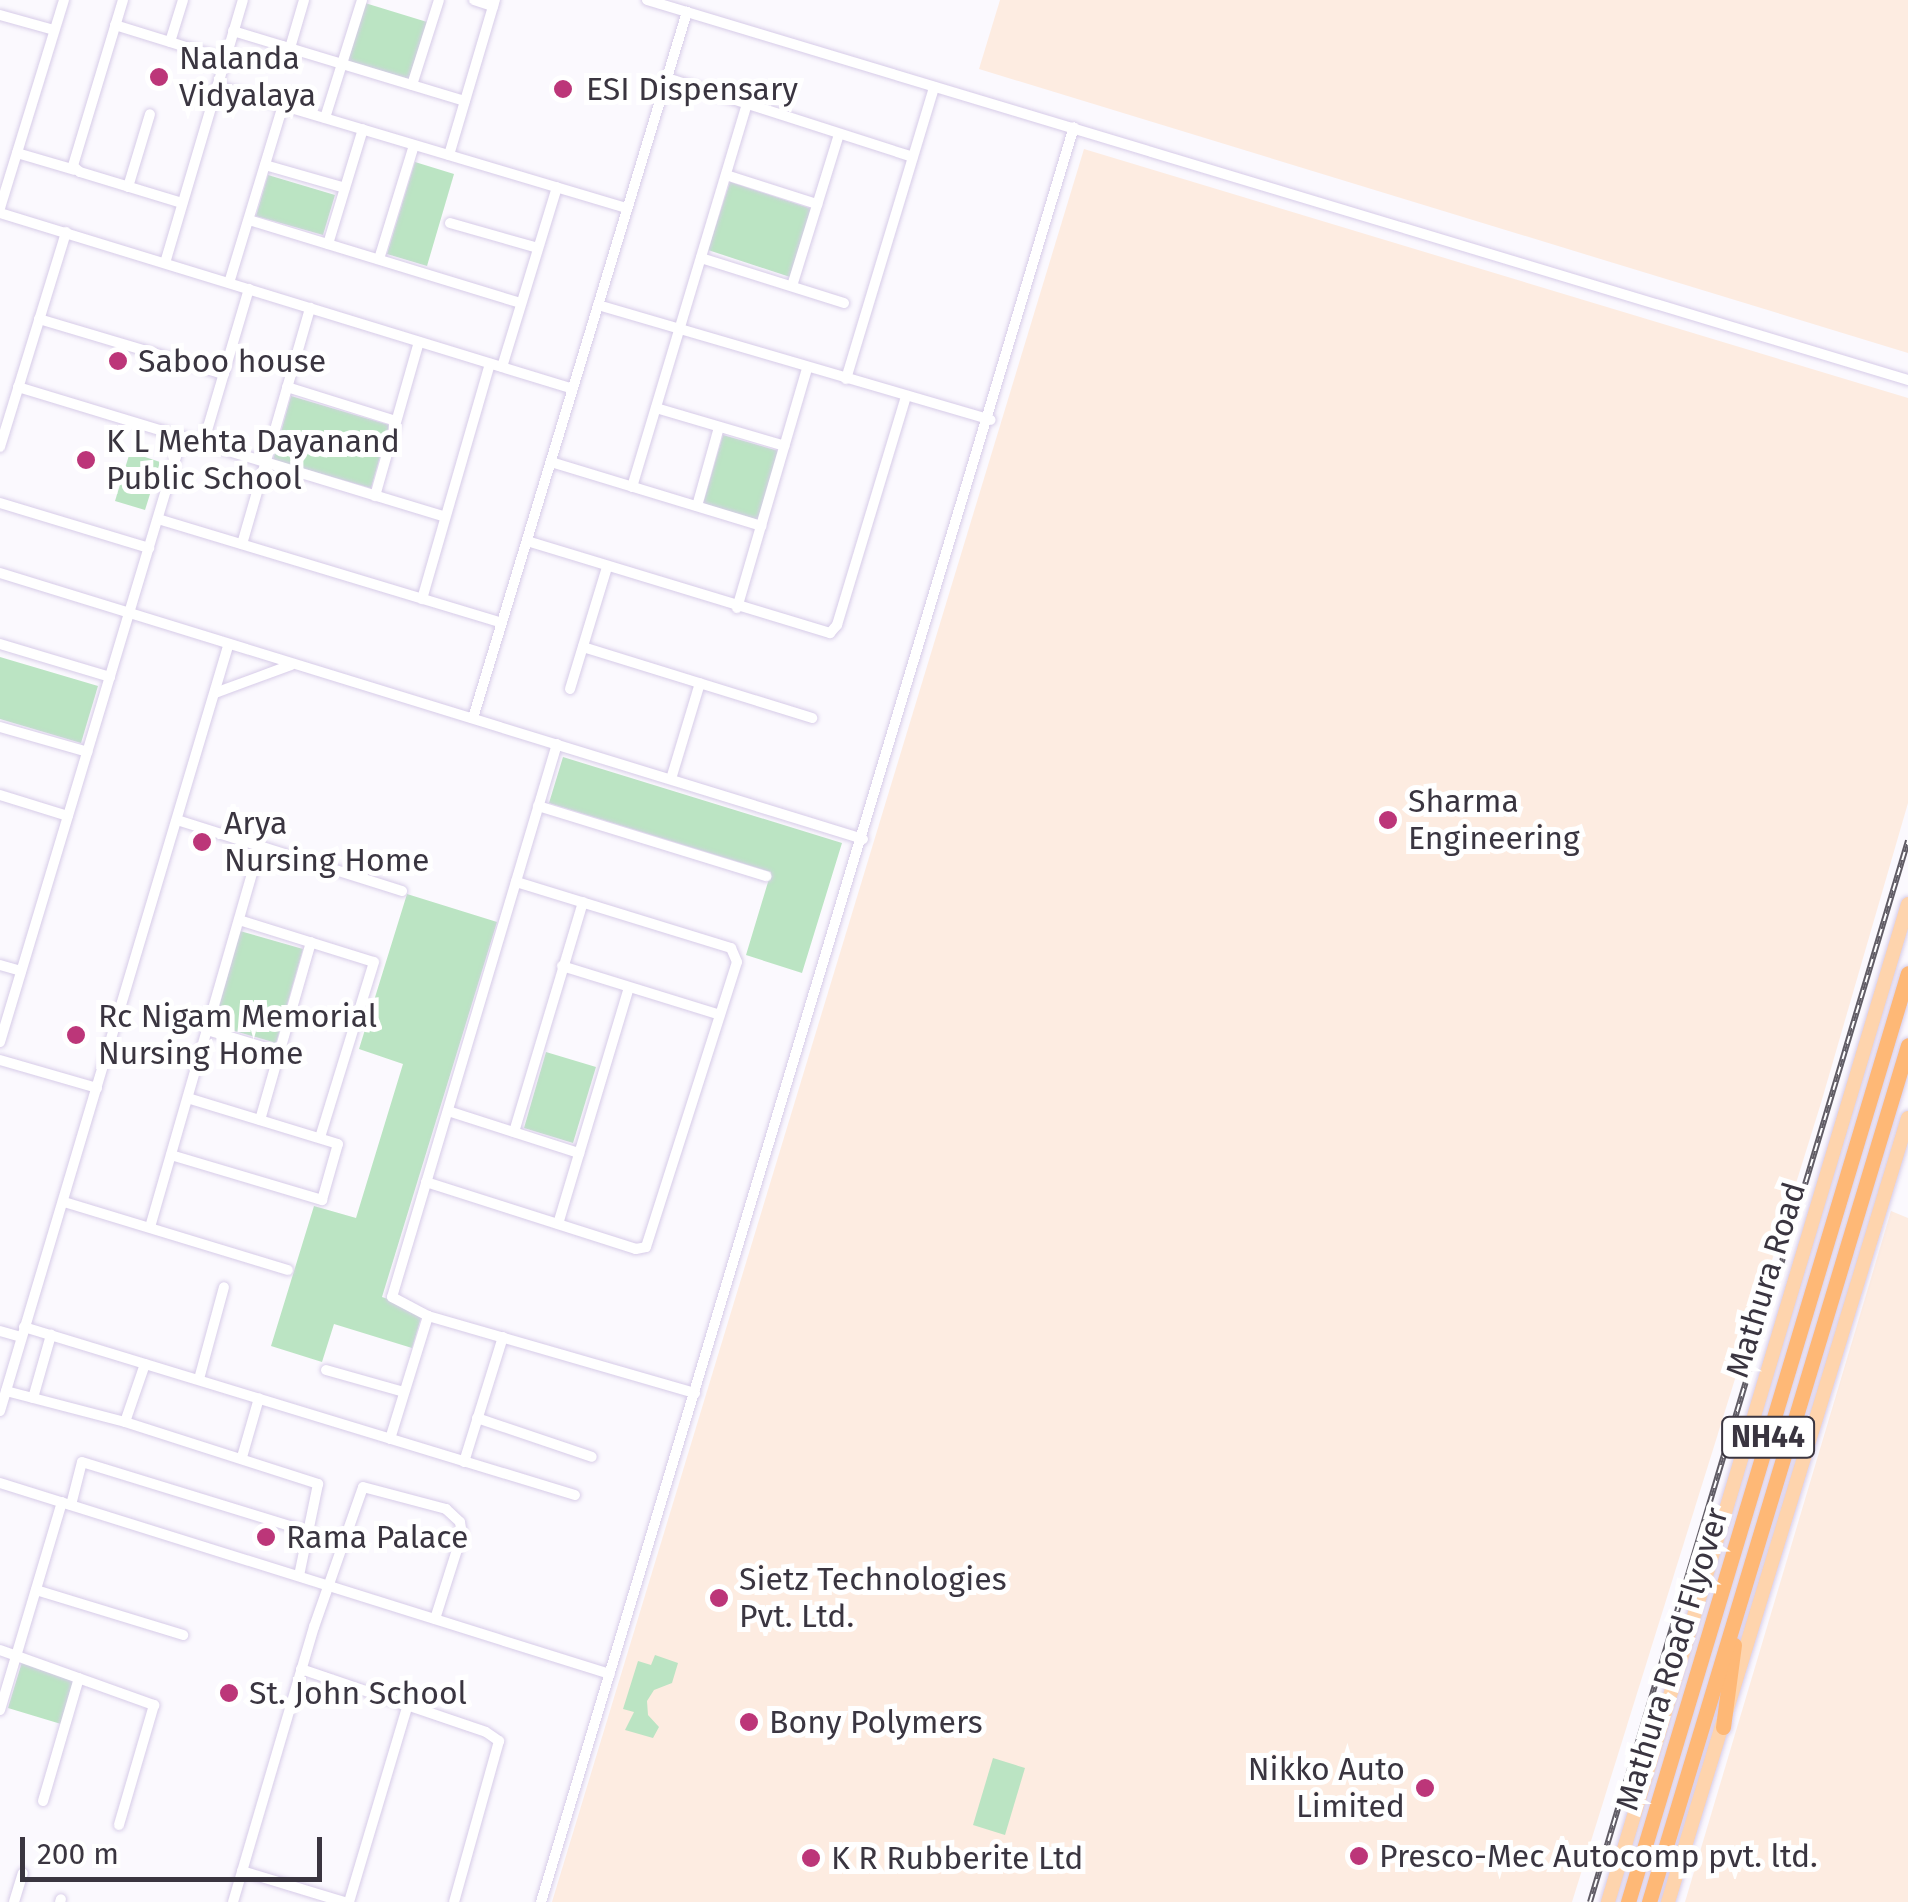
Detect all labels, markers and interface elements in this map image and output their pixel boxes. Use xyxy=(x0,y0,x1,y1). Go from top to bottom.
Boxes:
place label: Nalanda Vidyalaya xyxy=(179,40,316,115)
marker: Nalanda Vidyalaya xyxy=(148,66,170,88)
place label: ESI Dispensary xyxy=(586,70,798,108)
marker: ESI Dispensary xyxy=(550,76,576,102)
place label: Saboo house xyxy=(138,342,326,380)
marker: Saboo house xyxy=(107,350,129,372)
place label: K L Mehta Dayanand Public School xyxy=(106,423,400,498)
marker: K L Mehta Dayanand Public School xyxy=(75,449,97,471)
place label: Sharma Engineering xyxy=(1408,783,1580,858)
place label: Arya Nursing Home xyxy=(224,805,430,880)
marker: Sharma Engineering xyxy=(1377,809,1399,831)
marker: Arya Nursing Home xyxy=(189,829,215,855)
place label: Rc Nigam Memorial Nursing Home xyxy=(98,998,377,1073)
marker: Rc Nigam Memorial Nursing Home xyxy=(63,1022,89,1048)
street label: Mathura Road xyxy=(1718,1178,1814,1382)
road number: NH44 xyxy=(1720,1412,1816,1462)
street label: Mathura Road Flyover xyxy=(1608,1503,1736,1815)
place label: Rama Palace xyxy=(286,1518,468,1556)
marker: Rama Palace xyxy=(255,1526,277,1548)
place label: Sietz Technologies Pvt. Ltd. xyxy=(739,1561,1007,1636)
marker: Sietz Technologies Pvt. Ltd. xyxy=(708,1587,730,1609)
place label: St. John School xyxy=(249,1674,467,1712)
marker: St. John School xyxy=(218,1682,240,1704)
place label: Bony Polymers xyxy=(769,1703,983,1741)
marker: Bony Polymers xyxy=(738,1711,760,1733)
place label: Nikko Auto Limited xyxy=(1248,1751,1405,1826)
marker: Nikko Auto Limited xyxy=(1414,1777,1436,1799)
scale bar xyxy=(25,1817,328,1879)
text: 200 m xyxy=(37,1836,119,1872)
place label: Presco-Mec Autocomp pvt. ltd. xyxy=(1379,1837,1818,1875)
place label: K R Rubberite Ltd xyxy=(831,1839,1083,1877)
marker: Presco-Mec Autocomp pvt. ltd. xyxy=(1348,1845,1370,1867)
marker: K R Rubberite Ltd xyxy=(800,1847,822,1869)

